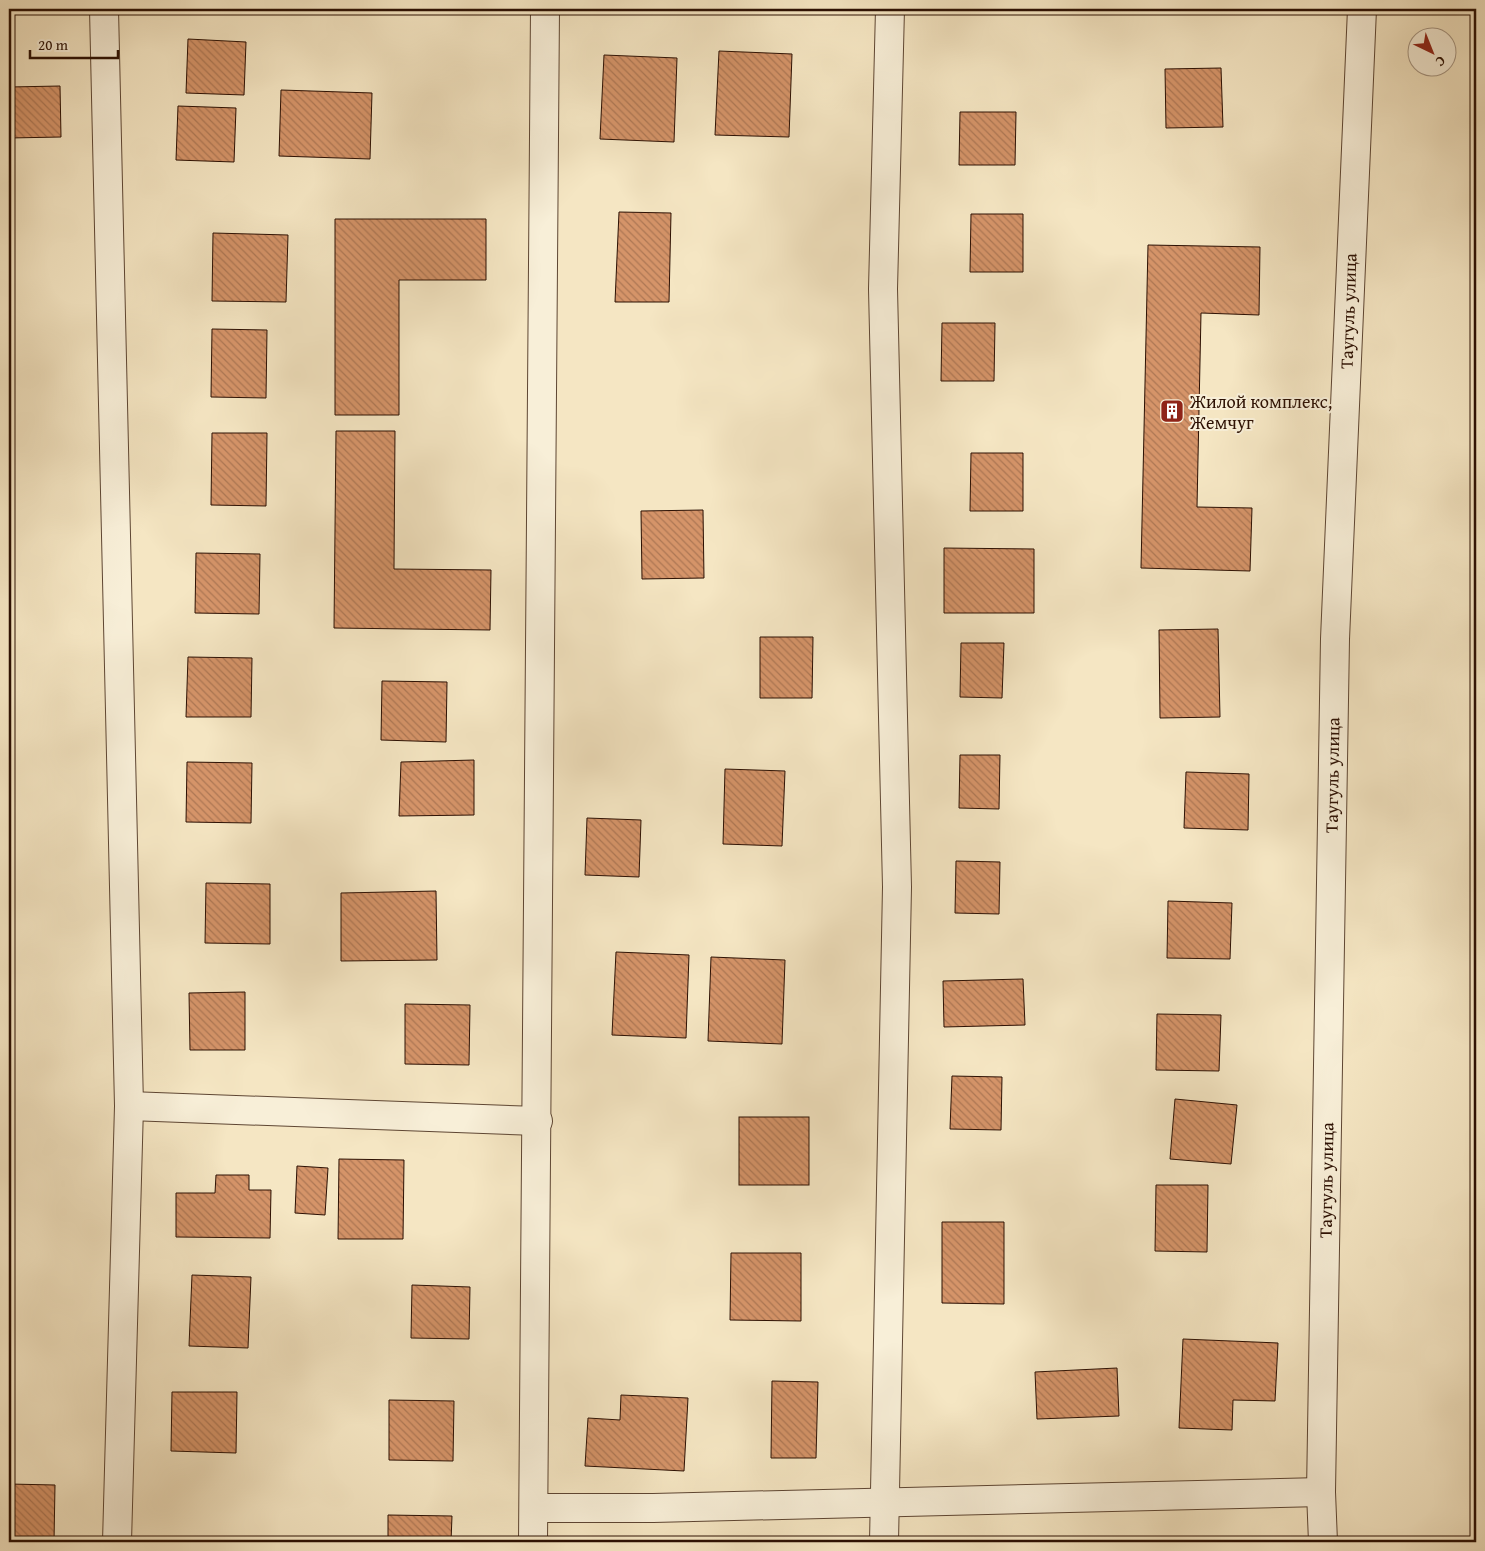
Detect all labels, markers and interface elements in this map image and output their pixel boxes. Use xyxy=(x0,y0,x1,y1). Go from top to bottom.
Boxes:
scale bar xyxy=(30,28,118,60)
north arrow xyxy=(1408,28,1458,78)
text: 20 m xyxy=(38,34,69,55)
text: С xyxy=(1431,51,1451,72)
street label: Таугуль улица xyxy=(1332,252,1364,369)
place label: Жилой комплекс, Жемчуг xyxy=(1189,388,1332,436)
building icon: Жилой комплекс, Жемчуг xyxy=(1159,398,1185,424)
street label: Таугуль улица xyxy=(1317,717,1347,833)
street label: Таугуль улица xyxy=(1311,1122,1341,1238)

